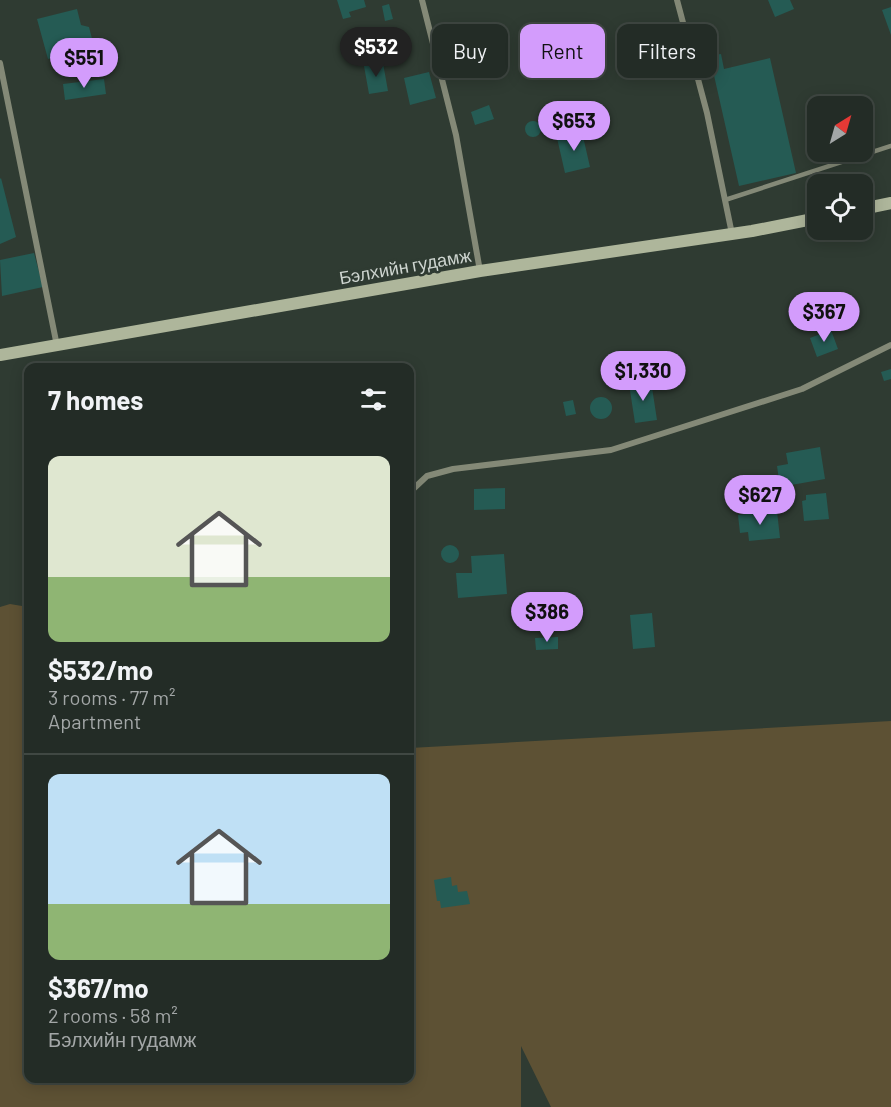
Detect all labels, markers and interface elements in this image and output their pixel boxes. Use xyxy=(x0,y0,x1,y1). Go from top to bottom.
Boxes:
chip: Buy xyxy=(432,24,508,78)
chip: Rent xyxy=(520,24,605,78)
chip: Filters xyxy=(617,24,717,78)
pin: $532 xyxy=(340,27,412,78)
text: $532 xyxy=(354,34,398,58)
pin: $551 xyxy=(48,38,120,89)
text: $551 xyxy=(64,45,104,69)
north arrow xyxy=(807,96,873,162)
map controls xyxy=(807,96,873,240)
pin: $653 xyxy=(538,101,610,152)
text: $653 xyxy=(552,108,596,132)
button: locate xyxy=(807,174,873,240)
street label: Бэлхийн гудамж xyxy=(337,244,473,288)
pin: $367 xyxy=(788,292,860,343)
text: $367 xyxy=(803,299,845,323)
pin: $1,330 xyxy=(594,351,692,402)
text: $1,330 xyxy=(615,358,671,382)
icon: filters xyxy=(357,383,390,416)
text: 7 homes xyxy=(48,384,143,415)
pin: $627 xyxy=(724,475,796,526)
text: $627 xyxy=(738,482,782,506)
icon: home xyxy=(165,495,273,603)
pin: $386 xyxy=(511,592,583,643)
text: $386 xyxy=(525,599,569,623)
text: $532/mo xyxy=(48,654,153,685)
text: 3 rooms · 77 m² xyxy=(48,685,176,709)
text: Apartment xyxy=(48,709,141,733)
icon: home xyxy=(165,813,273,921)
text: $367/mo xyxy=(48,972,149,1003)
text: 2 rooms · 58 m² xyxy=(48,1003,178,1027)
text: Бэлхийн гудамж xyxy=(48,1027,197,1051)

